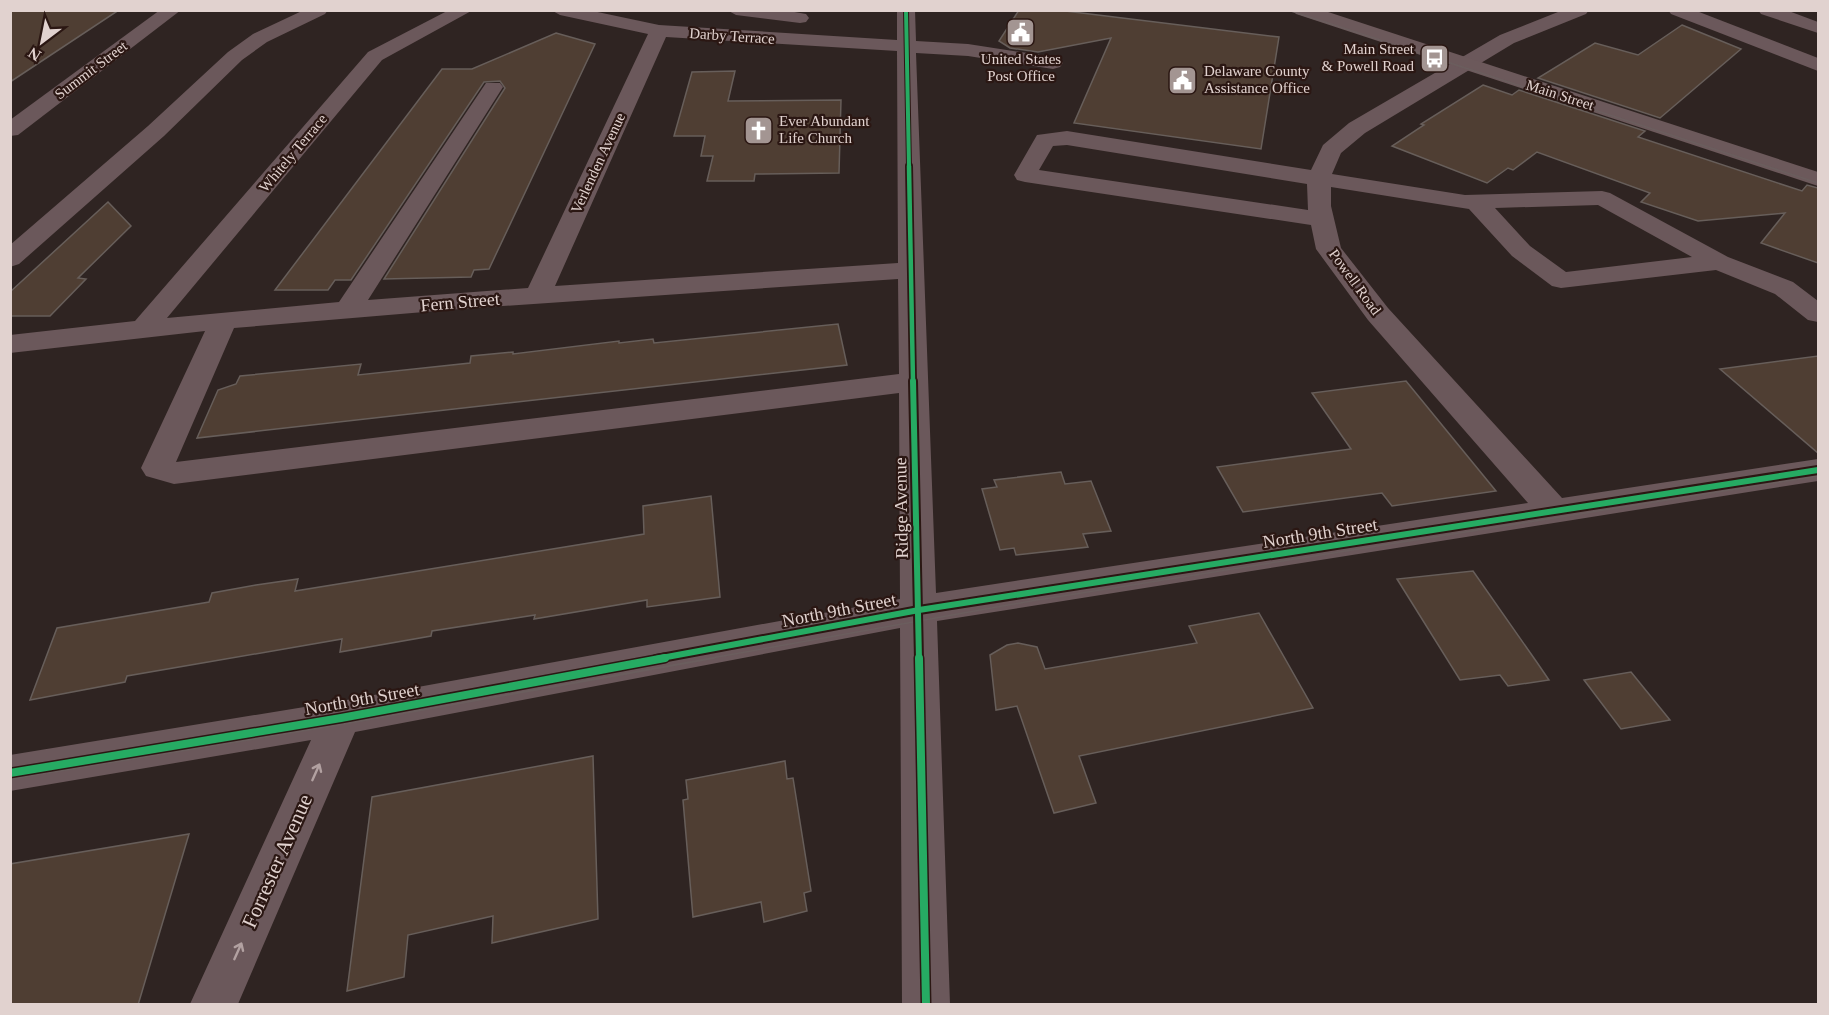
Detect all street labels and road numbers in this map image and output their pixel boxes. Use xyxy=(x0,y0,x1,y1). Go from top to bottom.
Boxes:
street label: Darby Terrace xyxy=(689,25,776,47)
street label: Summit Street xyxy=(52,37,131,102)
street label: Main Street xyxy=(1524,77,1597,114)
street label: Verlenden Avenue xyxy=(568,110,628,216)
street label: Whitely Terrace xyxy=(256,111,330,195)
street label: Powell Road xyxy=(1326,246,1384,318)
street label: Fern Street xyxy=(420,289,500,315)
street label: Ridge Avenue xyxy=(890,457,912,559)
street label: North 9th Street xyxy=(1261,514,1379,552)
street label: North 9th Street xyxy=(780,589,898,631)
street label: North 9th Street xyxy=(303,679,421,719)
street label: Forrester Avenue xyxy=(237,791,317,931)

